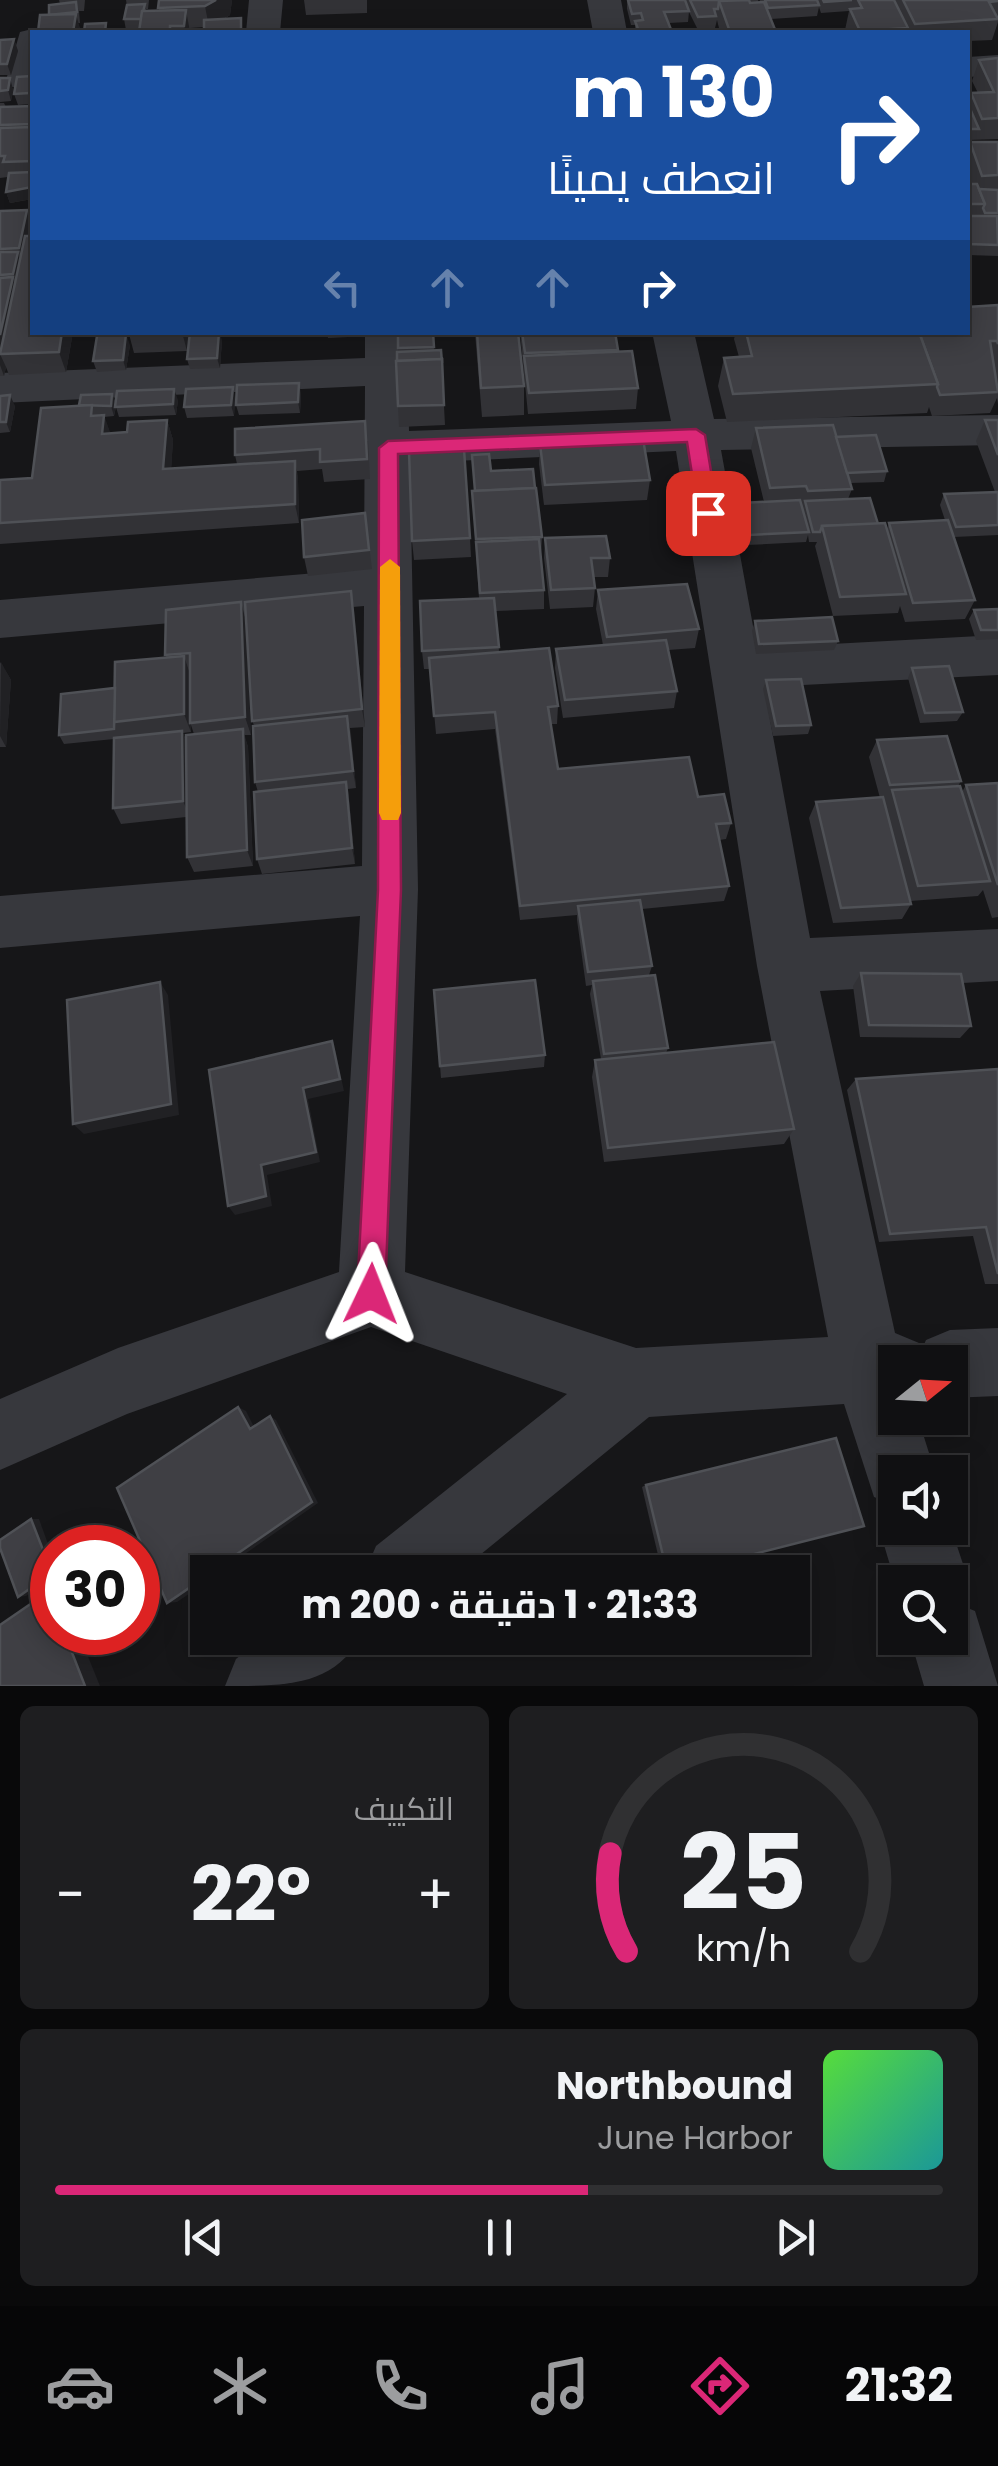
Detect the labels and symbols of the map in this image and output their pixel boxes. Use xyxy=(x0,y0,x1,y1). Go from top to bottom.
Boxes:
pin xyxy=(666,471,751,556)
position arrow xyxy=(319,1242,423,1346)
north arrow xyxy=(878,1345,968,1435)
speed limit sign: 30 xyxy=(30,1525,160,1655)

